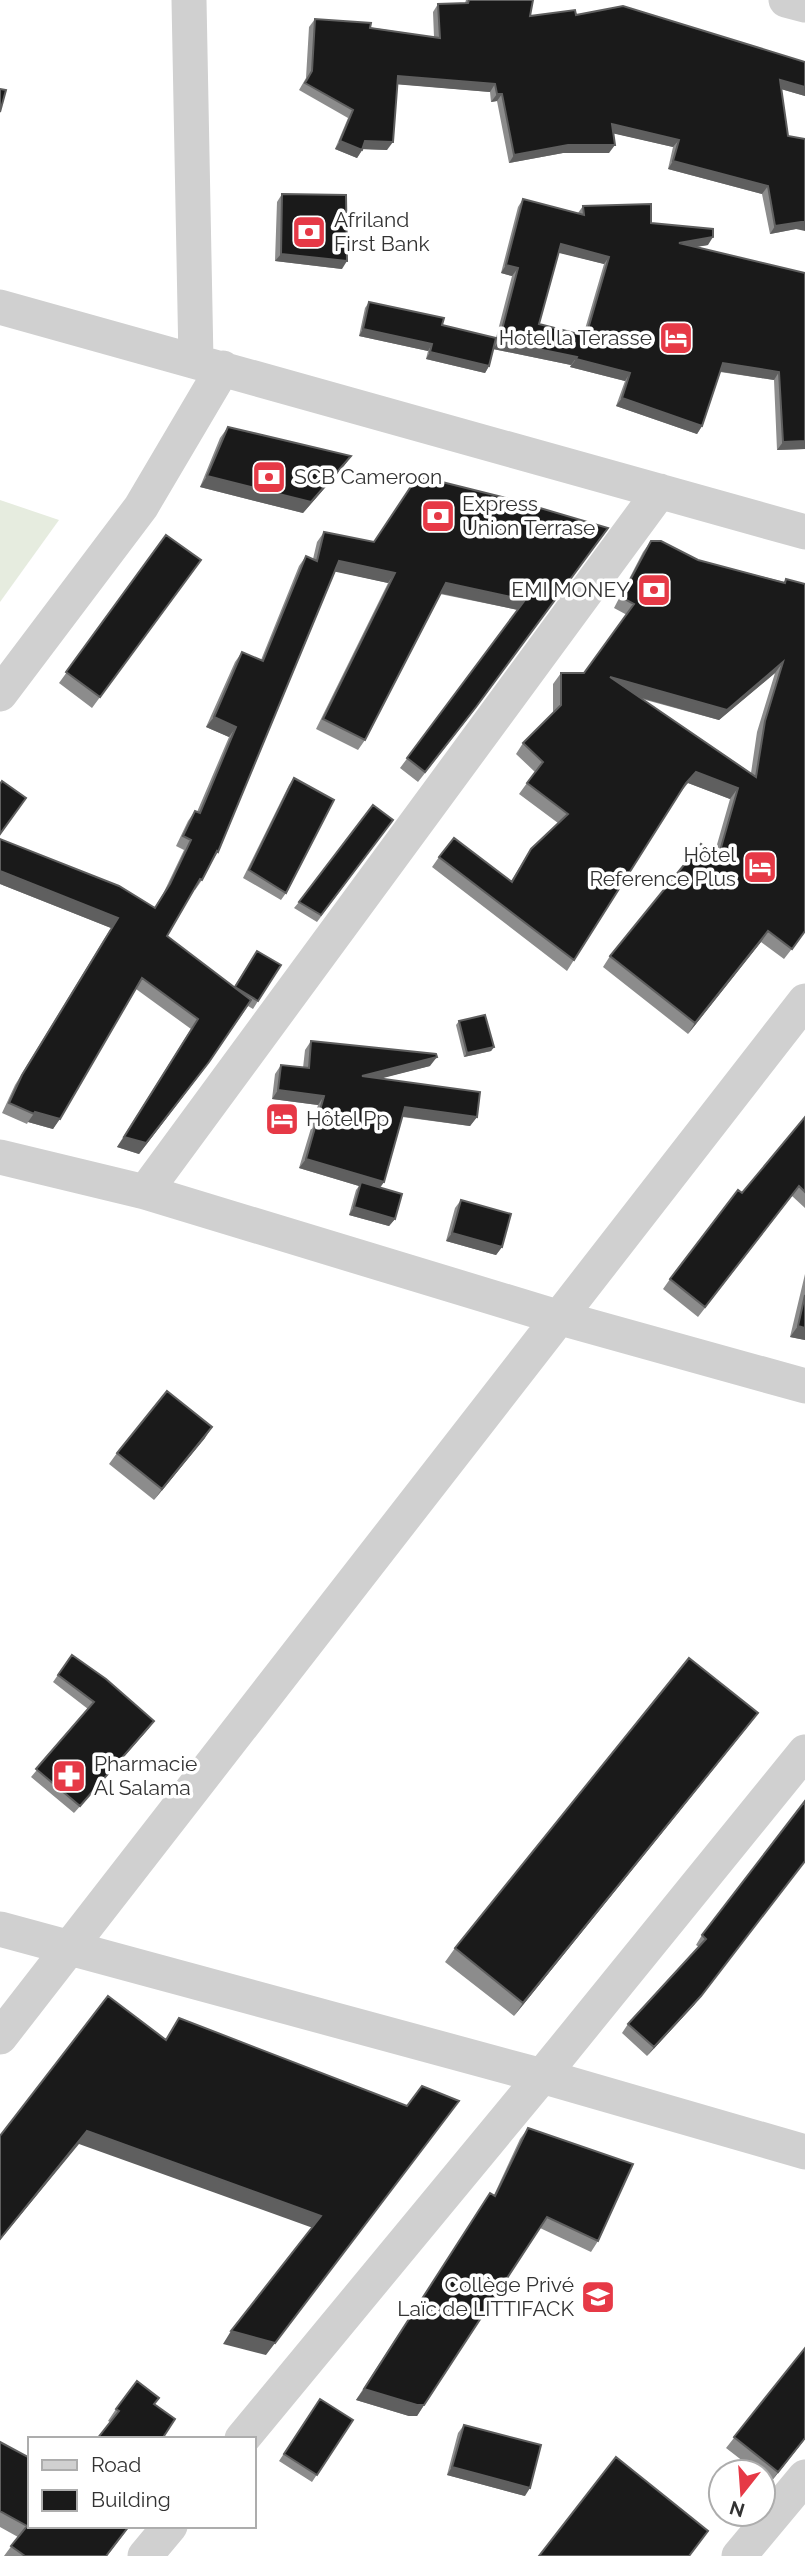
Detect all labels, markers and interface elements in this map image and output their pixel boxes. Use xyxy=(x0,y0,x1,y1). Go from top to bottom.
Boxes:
place label: Afriland First Bank xyxy=(334,207,430,256)
bank icon: Afriland First Bank xyxy=(290,213,328,251)
hotel icon: Hotel la Terasse xyxy=(657,319,695,357)
place label: Hotel la Terasse xyxy=(499,325,652,350)
bank icon: SCB Cameroon xyxy=(250,458,288,496)
place label: SCB Cameroon xyxy=(294,464,442,489)
place label: Express Union Terrase xyxy=(462,491,595,540)
bank icon: Express Union Terrase xyxy=(419,497,457,535)
bank icon: EMI MONEY xyxy=(635,571,673,609)
place label: EMI MONEY xyxy=(511,577,630,602)
place label: Hôtel Reference Plus xyxy=(589,842,736,891)
hotel icon: Hôtel Reference Plus xyxy=(741,848,779,886)
hotel icon: Hôtel Pp xyxy=(263,1100,301,1138)
place label: Hôtel Pp xyxy=(306,1106,389,1131)
place label: Pharmacie Al Salama xyxy=(94,1751,197,1800)
pharmacy icon: Pharmacie Al Salama xyxy=(50,1757,88,1795)
place label: Collège Privé Laïc de LITTIFACK xyxy=(397,2272,574,2321)
school or university icon: Collège Privé Laïc de LITTIFACK xyxy=(579,2278,617,2316)
legend xyxy=(28,2437,256,2528)
text: Road xyxy=(91,2452,141,2477)
north arrow xyxy=(707,2458,777,2528)
text: Building xyxy=(91,2487,171,2512)
text: N xyxy=(727,2497,747,2522)

